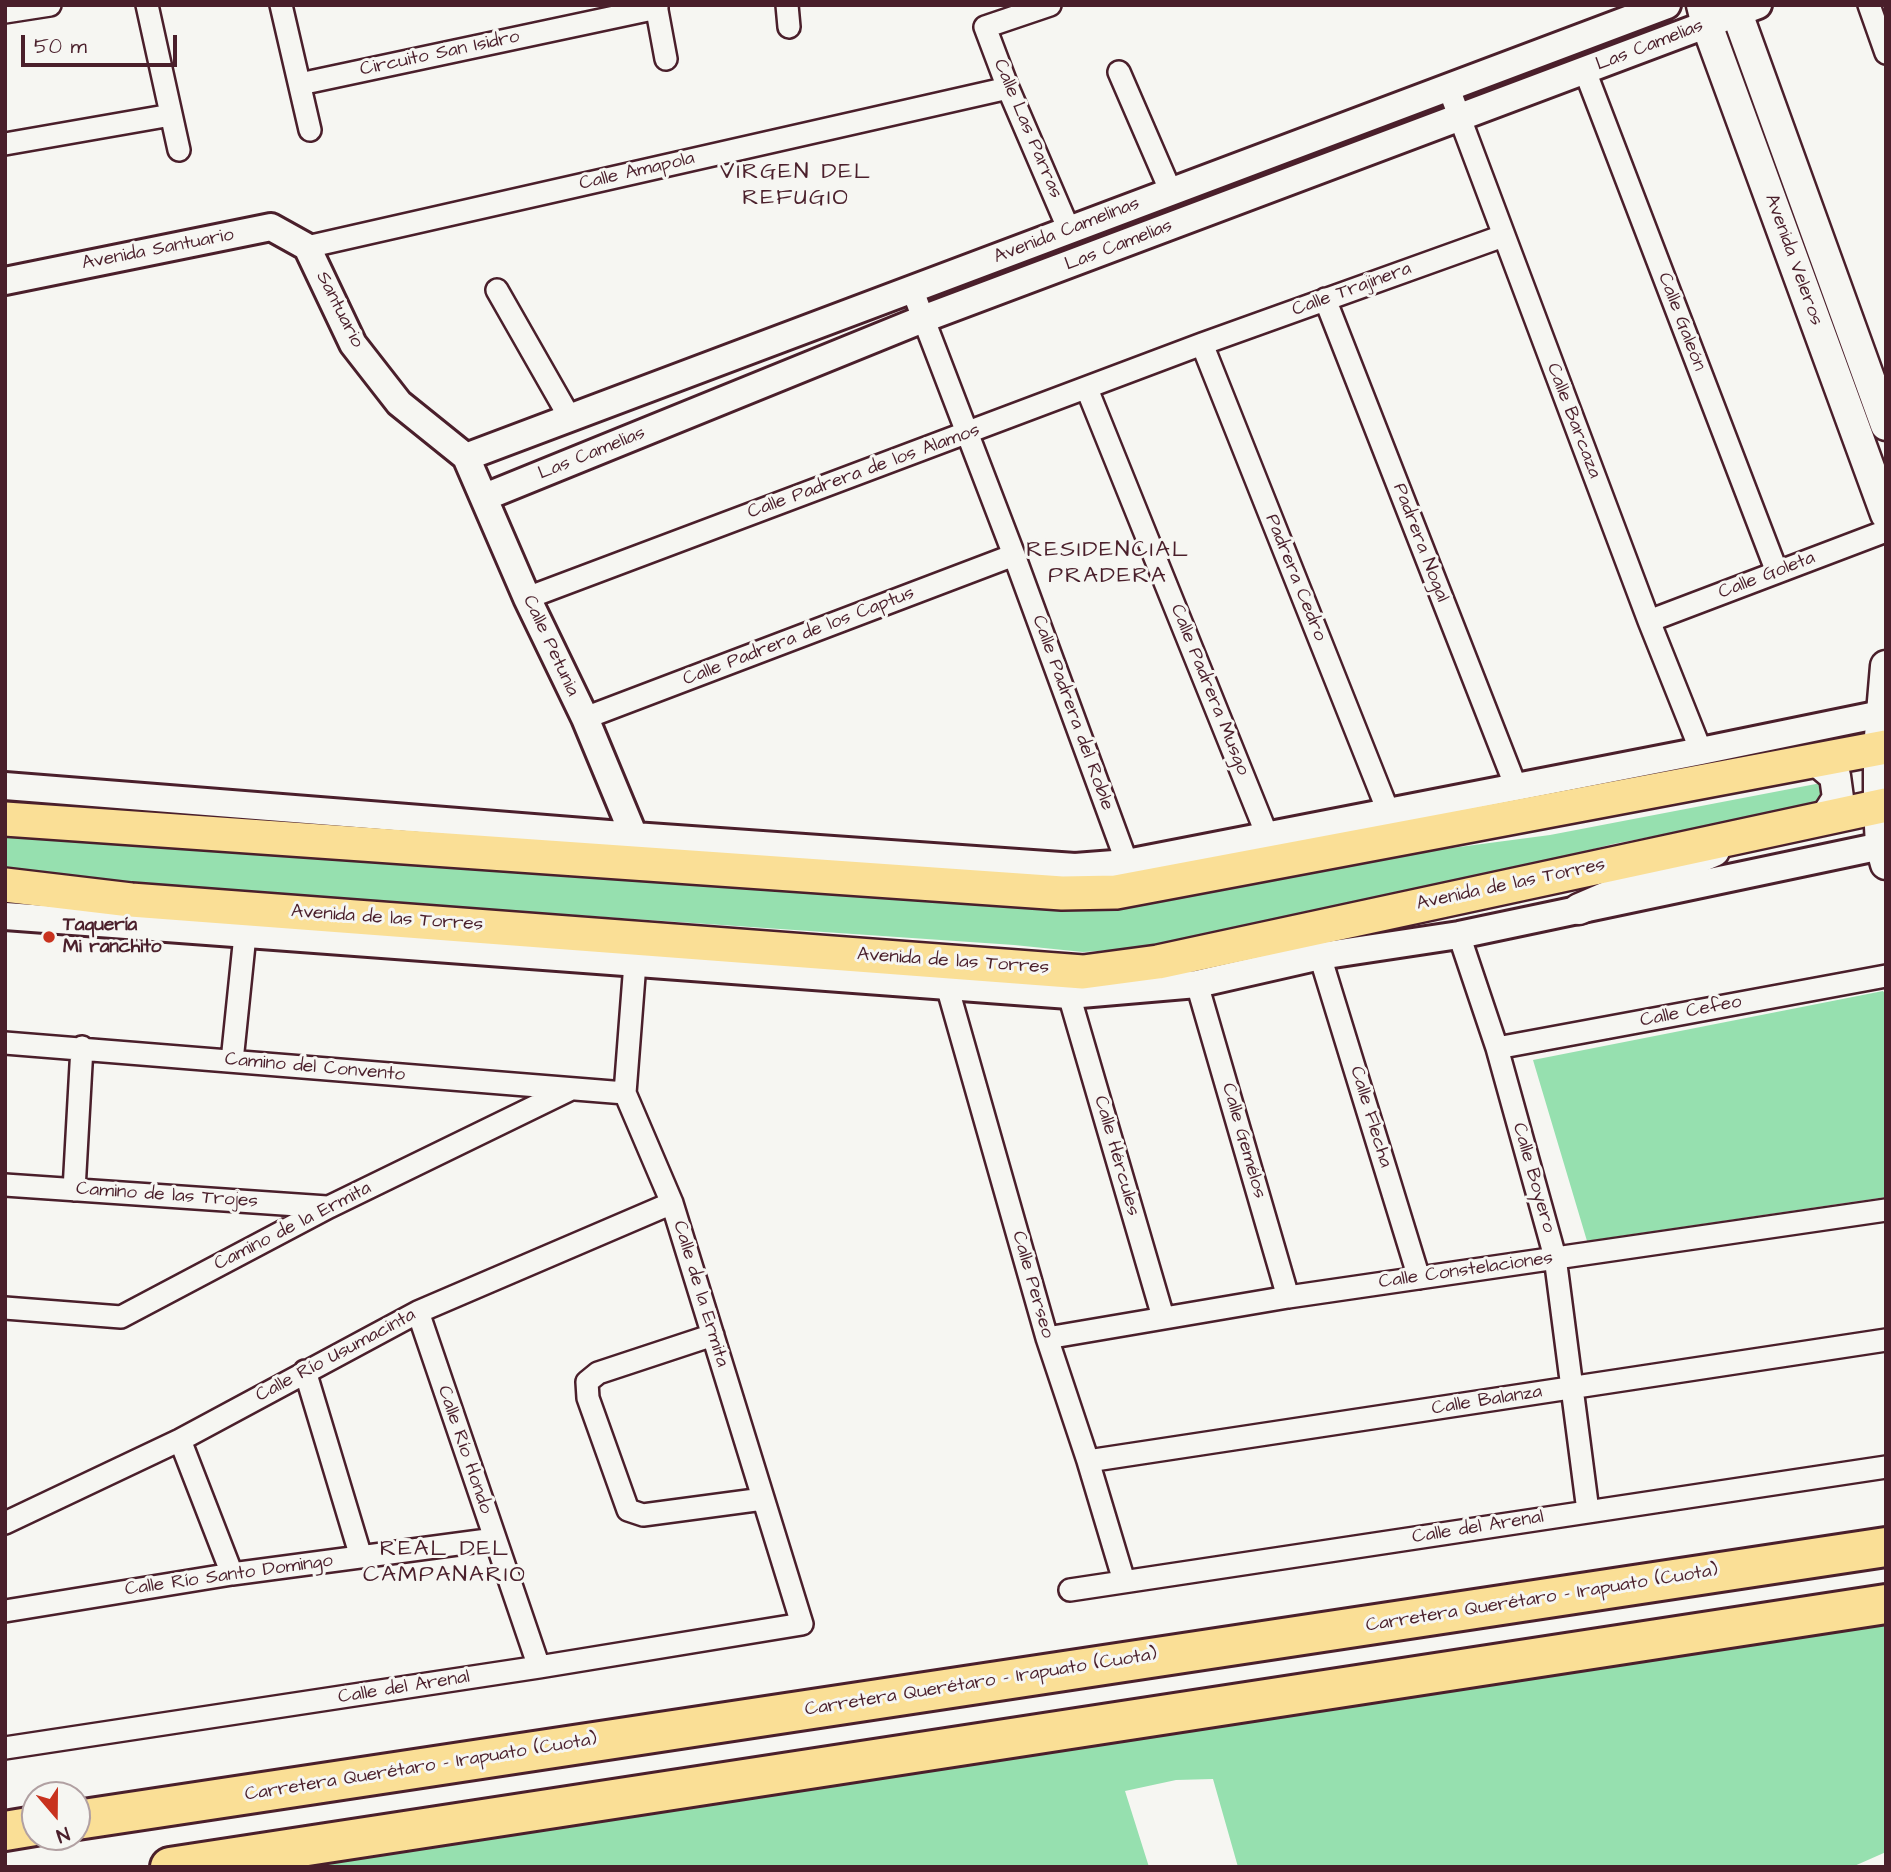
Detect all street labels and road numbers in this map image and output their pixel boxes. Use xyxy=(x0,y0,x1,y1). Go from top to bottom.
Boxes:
street label: Las Camelias xyxy=(1593,15,1707,77)
street label: Circuito San Isidro xyxy=(358,26,522,82)
street label: Calle Las Parras xyxy=(987,56,1067,202)
street label: Calle Amapola xyxy=(577,148,697,196)
street label: Avenida Veleros xyxy=(1759,191,1827,329)
street label: Avenida Camelinas xyxy=(991,193,1143,269)
street label: Las Camelias xyxy=(1062,215,1176,277)
street label: Avenida Santuario xyxy=(80,224,236,276)
street label: Calle Trajinera xyxy=(1289,258,1415,322)
street label: Santuario xyxy=(310,268,368,352)
street label: Calle Galeón xyxy=(1652,270,1710,374)
street label: Calle Barcaza xyxy=(1541,360,1605,482)
street label: Calle Padrera de los Alamos xyxy=(745,419,983,525)
street label: Las Camelias xyxy=(535,422,649,486)
street label: Padrera Nogal xyxy=(1387,481,1453,605)
street label: Padrera Cedro xyxy=(1259,511,1331,645)
street label: Calle Goleta xyxy=(1716,547,1818,605)
street label: Calle Padrera de los Captus xyxy=(680,582,918,692)
street label: Calle Petunia xyxy=(517,592,583,700)
street label: Calle Padrera Musgo xyxy=(1164,601,1254,779)
street label: Calle Padrera del Roble xyxy=(1026,612,1118,814)
street label: Avenida de las Torres xyxy=(1415,854,1607,916)
street label: Avenida de las Torres xyxy=(290,901,484,937)
street label: Avenida de las Torres xyxy=(856,944,1050,980)
street label: Calle Cefeo xyxy=(1638,991,1744,1033)
street label: Camino del Convento xyxy=(224,1049,406,1087)
street label: Calle Flecha xyxy=(1344,1064,1396,1170)
street label: Calle Gemélos xyxy=(1216,1081,1270,1201)
street label: Calle Hércules xyxy=(1088,1093,1144,1219)
street label: Calle Boyero xyxy=(1506,1121,1560,1235)
street label: Camino de las Trojes xyxy=(75,1178,259,1214)
street label: Camino de la Ermita xyxy=(211,1178,375,1276)
street label: Calle de la Ermita xyxy=(667,1218,733,1370)
street label: Calle Perseo xyxy=(1006,1229,1058,1341)
street label: Calle Constelaciones xyxy=(1377,1247,1555,1295)
street label: Calle Río Usumacinta xyxy=(252,1304,420,1408)
street label: Calle Balanza xyxy=(1430,1381,1544,1421)
street label: Calle Río Hondo xyxy=(431,1383,497,1517)
street label: Calle del Arenal xyxy=(1411,1506,1545,1550)
street label: Calle Río Santo Domingo xyxy=(124,1550,334,1602)
street label: Carretera Querétaro - Irapuato (Cuota) xyxy=(1364,1560,1720,1638)
street label: Carretera Querétaro - Irapuato (Cuota) xyxy=(803,1644,1159,1722)
street label: Calle del Arenal xyxy=(337,1666,471,1710)
street label: Carretera Querétaro - Irapuato (Cuota) xyxy=(243,1729,599,1807)

